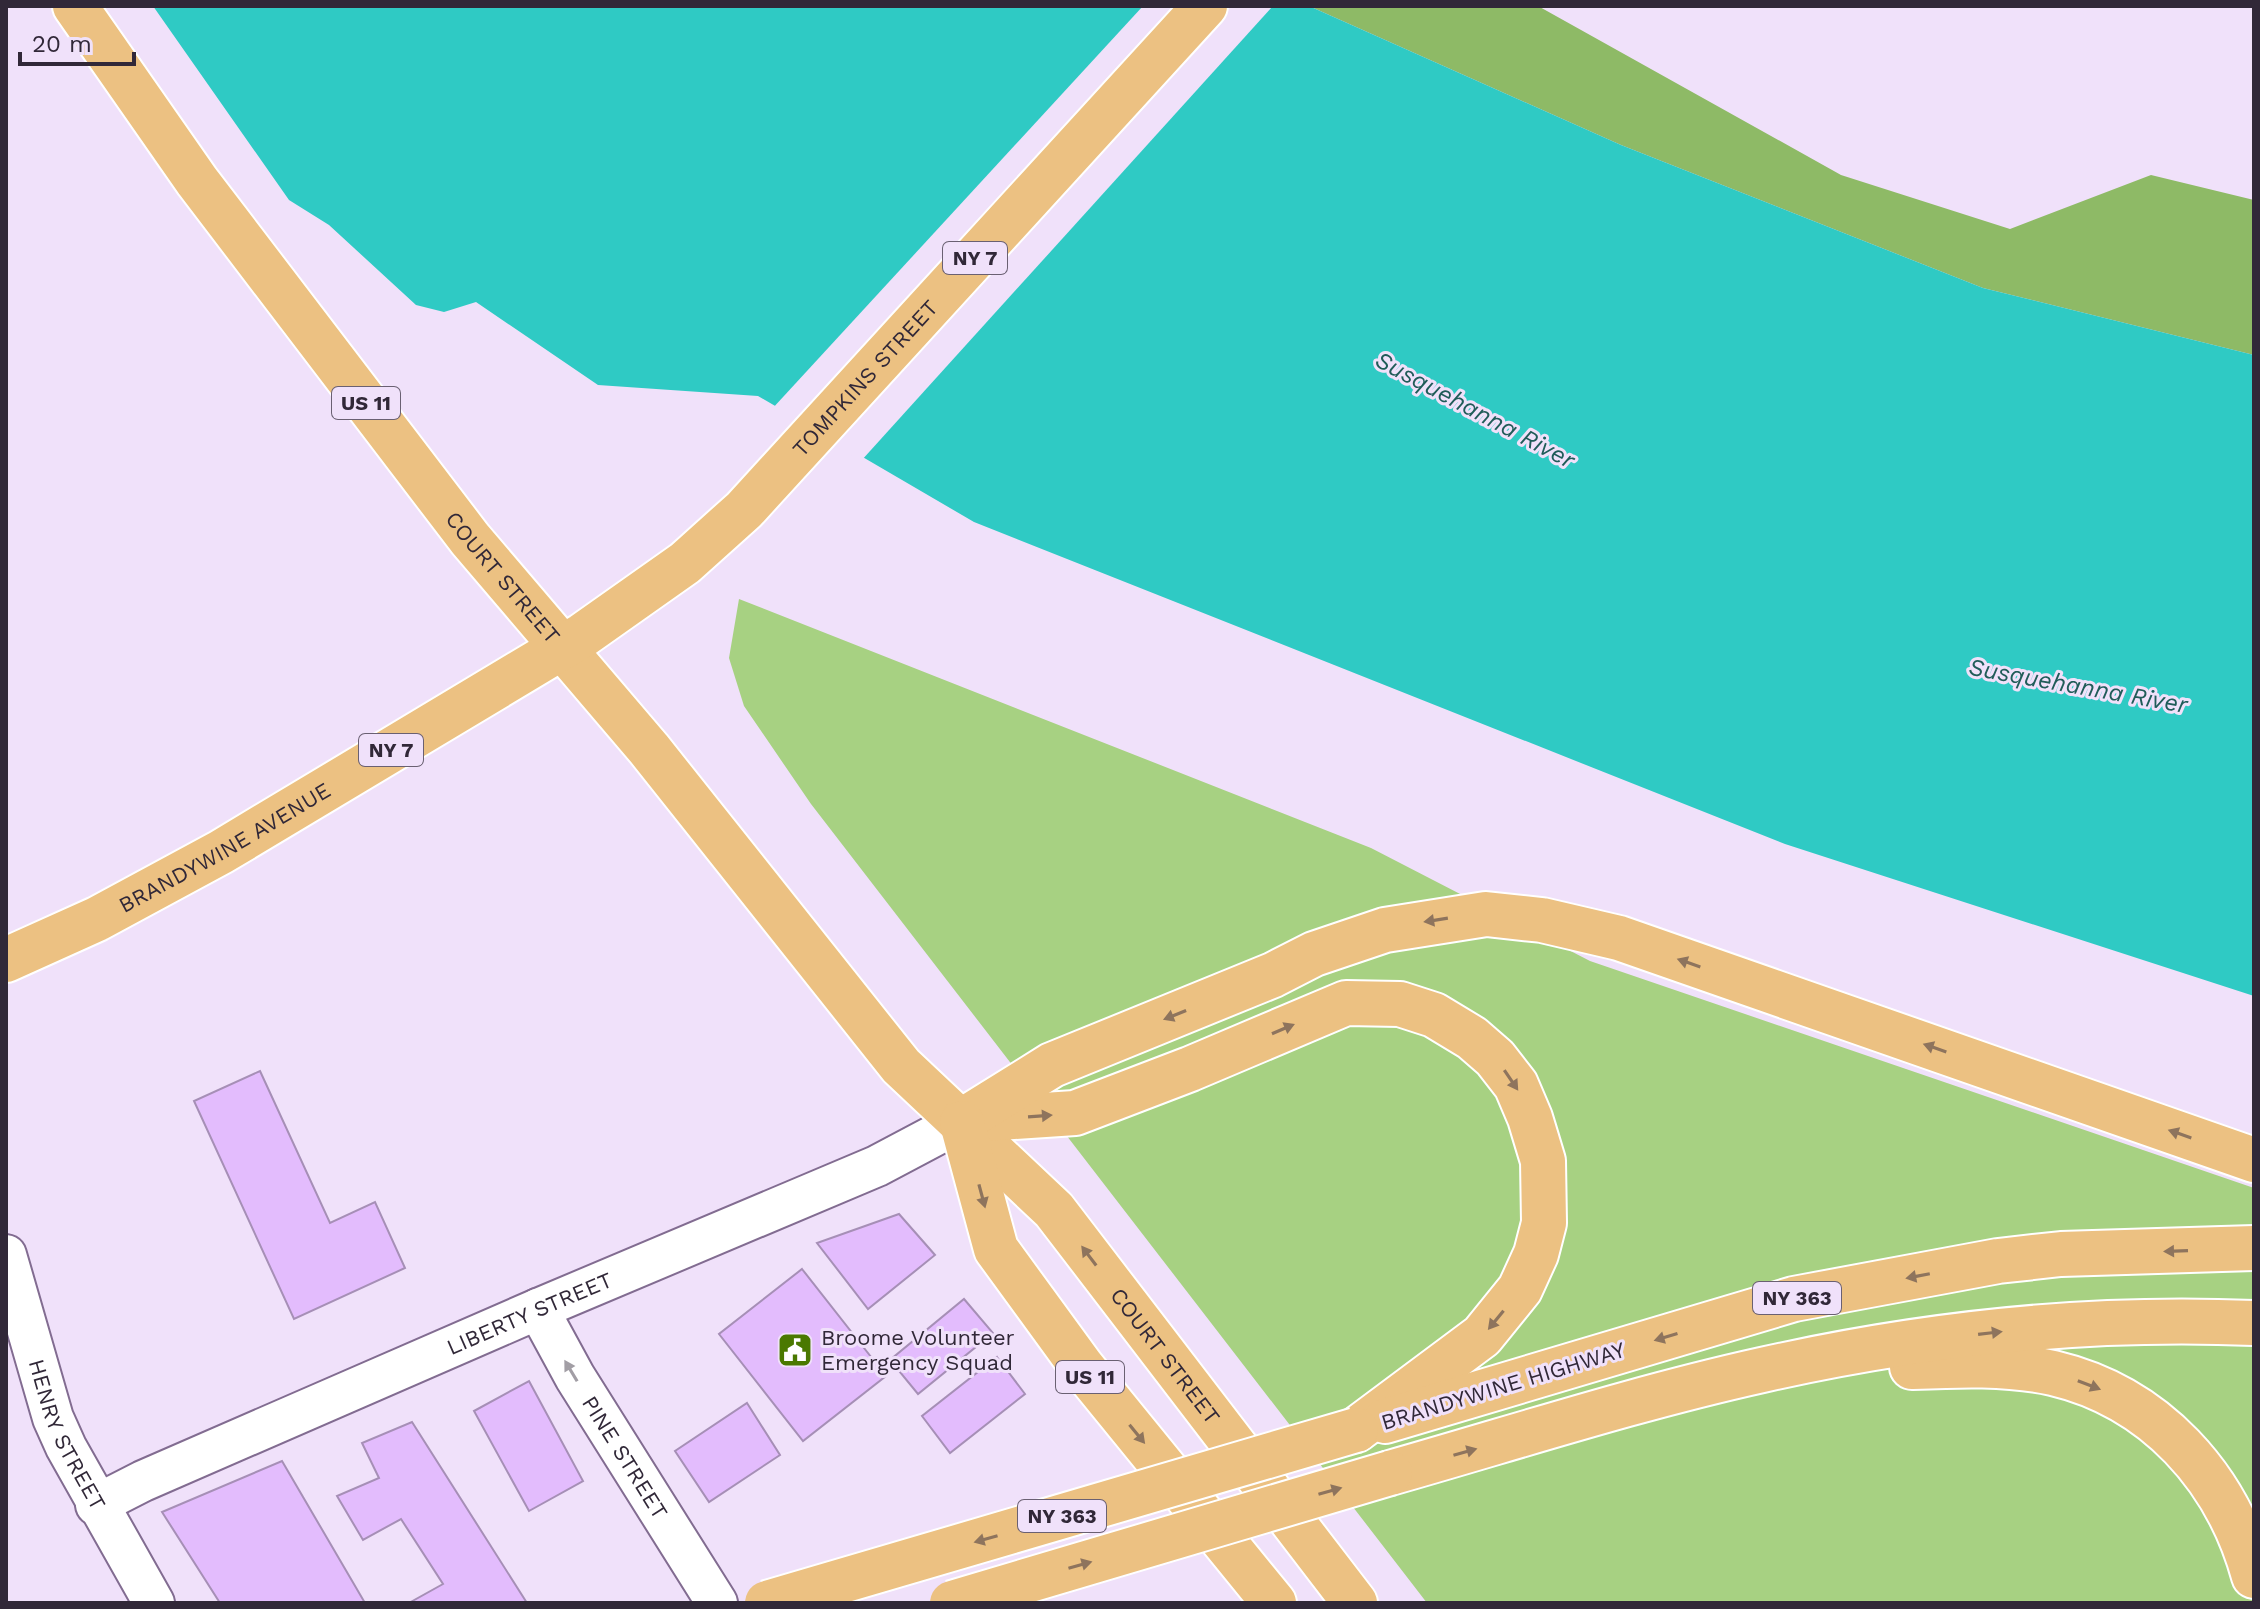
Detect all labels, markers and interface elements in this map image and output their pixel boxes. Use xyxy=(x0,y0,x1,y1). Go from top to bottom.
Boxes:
scale bar xyxy=(20,16,134,66)
text: 20 m xyxy=(32,30,92,58)
road number: NY 7 xyxy=(943,242,1007,274)
street label: TOMPKINS STREET xyxy=(787,295,943,461)
water label: Susquehanna River xyxy=(1371,346,1581,475)
road number: US 11 xyxy=(332,387,400,419)
street label: COURT STREET xyxy=(441,506,566,648)
water label: Susquehanna River xyxy=(1966,653,2191,719)
road number: NY 7 xyxy=(359,734,423,766)
street label: BRANDYWINE AVENUE xyxy=(114,777,335,917)
one-way arrow xyxy=(1424,914,1449,927)
one-way arrow xyxy=(1677,956,1701,968)
one-way arrow xyxy=(1163,1009,1187,1022)
one-way arrow xyxy=(1271,1023,1295,1036)
one-way arrow xyxy=(1923,1042,1947,1054)
one-way arrow xyxy=(1503,1069,1518,1090)
one-way arrow xyxy=(1028,1109,1053,1122)
one-way arrow xyxy=(2168,1127,2192,1140)
one-way arrow xyxy=(976,1184,989,1208)
one-way arrow xyxy=(2163,1244,2188,1257)
one-way arrow xyxy=(1081,1246,1097,1266)
street label: LIBERTY STREET xyxy=(443,1267,616,1360)
one-way arrow xyxy=(1905,1270,1930,1282)
road number: NY 363 xyxy=(1753,1282,1841,1314)
street label: COURT STREET xyxy=(1106,1283,1225,1428)
one-way arrow xyxy=(1487,1309,1504,1330)
place label: Broome Volunteer Emergency Squad xyxy=(821,1325,1015,1375)
one-way arrow xyxy=(1978,1326,2003,1339)
public building icon: Broome Volunteer Emergency Squad xyxy=(776,1331,814,1369)
one-way arrow xyxy=(1653,1331,1677,1344)
street label: BRANDYWINE HIGHWAY xyxy=(1378,1337,1628,1435)
street label: HENRY STREET xyxy=(24,1356,111,1514)
one-way arrow xyxy=(565,1360,579,1382)
road number: US 11 xyxy=(1056,1361,1124,1393)
one-way arrow xyxy=(2077,1379,2101,1392)
street label: PINE STREET xyxy=(577,1391,673,1523)
one-way arrow xyxy=(1128,1424,1145,1444)
one-way arrow xyxy=(1453,1445,1477,1458)
one-way arrow xyxy=(1318,1484,1342,1497)
road number: NY 363 xyxy=(1018,1500,1106,1532)
one-way arrow xyxy=(973,1533,997,1546)
one-way arrow xyxy=(1069,1558,1093,1571)

